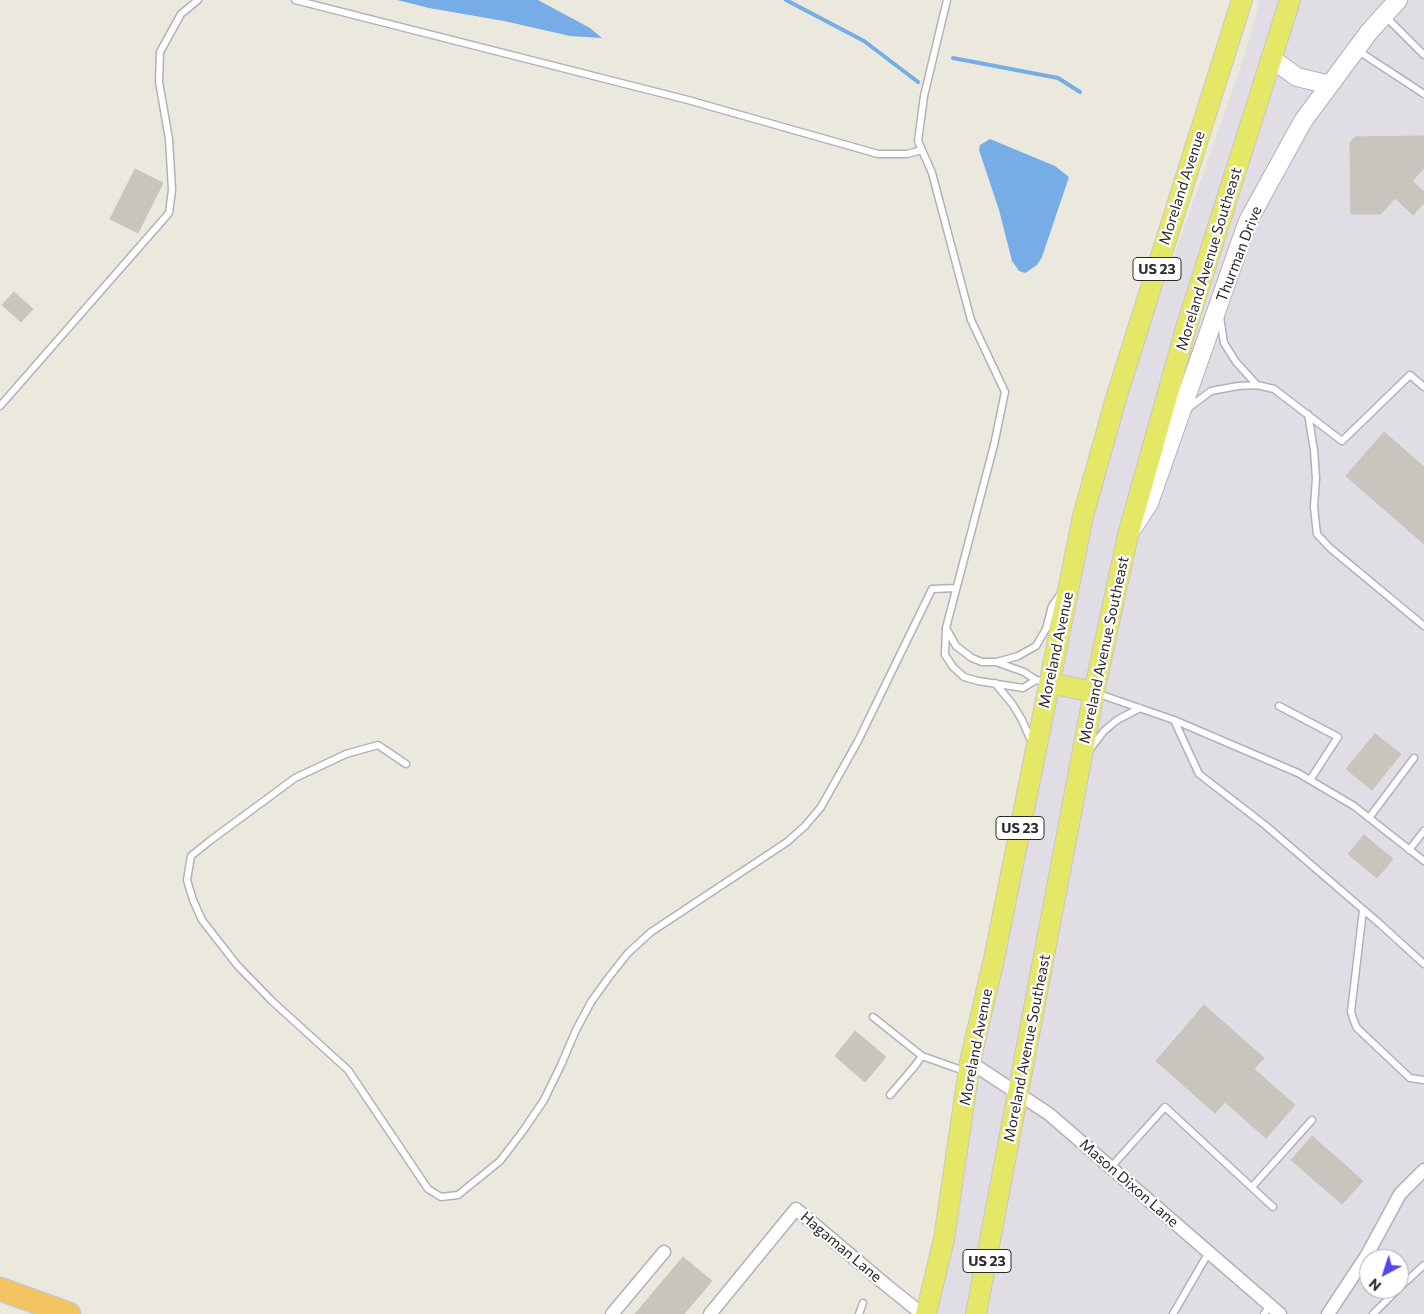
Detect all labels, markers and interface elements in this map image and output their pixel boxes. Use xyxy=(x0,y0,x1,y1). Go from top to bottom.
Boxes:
street label: Moreland Avenue xyxy=(1155,129,1209,247)
street label: Moreland Avenue Southeast xyxy=(1172,165,1246,353)
street label: Thurman Drive xyxy=(1212,204,1266,304)
road number: US 23 xyxy=(1133,258,1181,280)
street label: Moreland Avenue Southeast xyxy=(1075,555,1133,745)
street label: Moreland Avenue xyxy=(1035,590,1077,710)
road number: US 23 xyxy=(996,816,1044,840)
street label: Moreland Avenue Southeast xyxy=(1000,952,1054,1144)
street label: Moreland Avenue xyxy=(956,987,996,1107)
street label: Mason Dixon Lane xyxy=(1076,1135,1182,1231)
street label: Hagaman Lane xyxy=(797,1208,885,1286)
north arrow xyxy=(1359,1249,1409,1299)
road number: US 23 xyxy=(963,1250,1011,1272)
text: N xyxy=(1365,1275,1384,1295)

